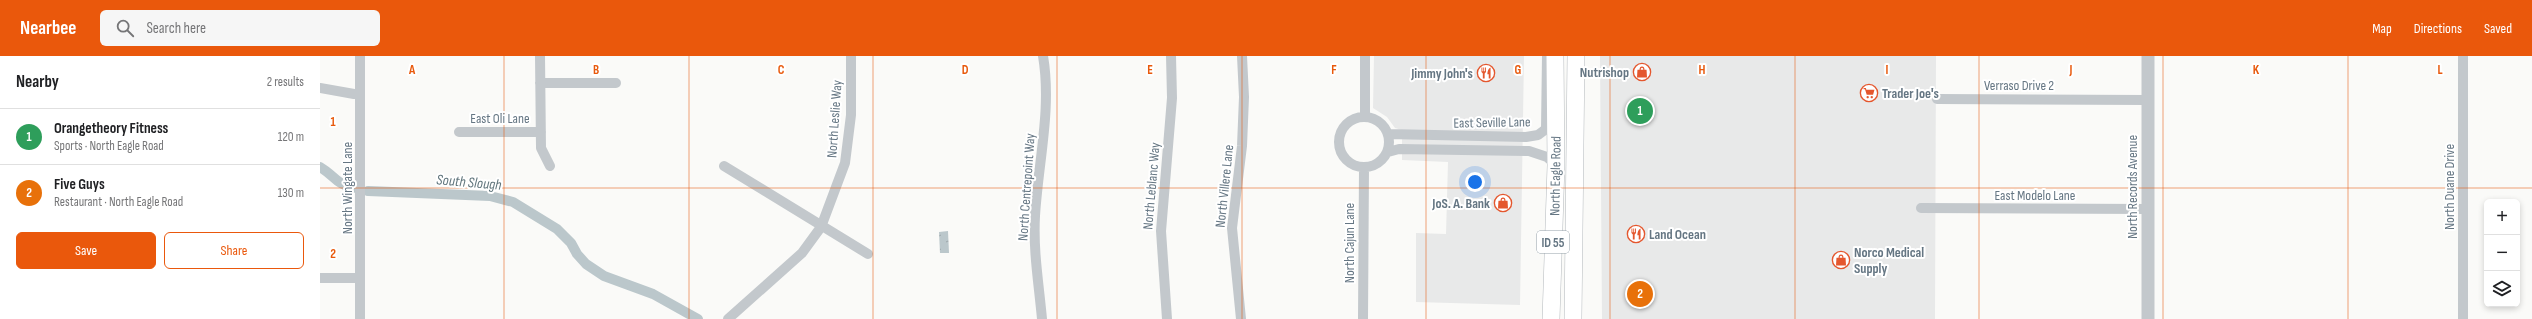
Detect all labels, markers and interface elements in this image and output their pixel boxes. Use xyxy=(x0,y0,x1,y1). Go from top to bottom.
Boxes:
search box xyxy=(100,10,380,46)
text: Nearbee xyxy=(20,17,76,40)
icon: search xyxy=(114,17,136,39)
text: Search here xyxy=(146,19,206,38)
text: Map xyxy=(2372,20,2392,37)
text: Directions xyxy=(2414,20,2462,37)
text: Saved xyxy=(2484,20,2512,37)
text: A xyxy=(408,62,416,78)
text: B xyxy=(593,62,599,78)
text: C xyxy=(778,62,785,78)
text: D xyxy=(962,62,969,78)
text: E xyxy=(1147,62,1153,78)
text: F xyxy=(1331,62,1337,78)
text: G xyxy=(1515,62,1522,78)
shop icon: Nutrishop xyxy=(1632,62,1652,82)
text: H xyxy=(1699,62,1706,78)
text: I xyxy=(1886,62,1889,78)
text: J xyxy=(2069,62,2073,78)
text: K xyxy=(2253,62,2260,78)
text: L xyxy=(2437,62,2443,78)
restaurant icon: Jimmy John's xyxy=(1476,63,1496,83)
place label: Nutrishop xyxy=(1580,64,1629,81)
place label: Jimmy John's xyxy=(1410,65,1473,82)
text: Nearby xyxy=(16,72,59,92)
text: 2 results xyxy=(267,74,304,90)
street label: Verraso Drive 2 xyxy=(1984,77,2054,94)
street label: North Leslie Way xyxy=(823,79,846,159)
supermarket icon: Trader Joe's xyxy=(1859,83,1879,103)
place label: Trader Joe's xyxy=(1882,85,1939,102)
pin: 1 xyxy=(1627,96,1653,126)
street label: East Oli Lane xyxy=(470,110,530,127)
street label: East Seville Lane xyxy=(1453,113,1531,132)
text: 1 xyxy=(330,114,336,130)
text: Orangetheory Fitness xyxy=(54,119,168,138)
text: 1 xyxy=(26,129,32,145)
text: 120 m xyxy=(278,129,304,145)
street label: North Centrepoint Way xyxy=(1014,132,1039,241)
street label: North Records Avenue xyxy=(2124,135,2141,239)
street label: North Eagle Road xyxy=(1546,136,1565,216)
text: Sports · North Eagle Road xyxy=(54,138,164,154)
street label: North Leblanc Way xyxy=(1139,141,1164,230)
street label: North Wingate Lane xyxy=(339,142,356,234)
street label: North Villere Lane xyxy=(1212,144,1237,228)
street label: North Duane Drive xyxy=(2441,144,2458,230)
water label: South Slough xyxy=(436,170,502,195)
your location xyxy=(1465,172,1485,192)
text: Five Guys xyxy=(54,175,105,194)
text: 2 xyxy=(26,185,32,201)
text: 130 m xyxy=(278,185,304,201)
street label: East Modelo Lane xyxy=(1995,187,2075,204)
shop icon: JoS. A. Bank xyxy=(1493,193,1513,213)
text: Restaurant · North Eagle Road xyxy=(54,194,183,210)
place label: JoS. A. Bank xyxy=(1431,195,1490,212)
map controls xyxy=(2484,199,2520,307)
button: + xyxy=(2484,199,2520,235)
street label: North Cajun Lane xyxy=(1341,203,1358,283)
restaurant icon: Land Ocean xyxy=(1626,224,1646,244)
place label: Land Ocean xyxy=(1649,226,1706,243)
road number: ID 55 xyxy=(1537,231,1569,253)
button: Save xyxy=(16,232,156,269)
button: Share xyxy=(164,232,304,269)
button: − xyxy=(2484,235,2520,271)
place label: Norco Medical Supply xyxy=(1854,244,1924,277)
text: 2 xyxy=(330,246,336,262)
shop icon: Norco Medical Supply xyxy=(1831,250,1851,270)
button: layers xyxy=(2484,271,2520,307)
pin: 2 xyxy=(1627,279,1653,309)

